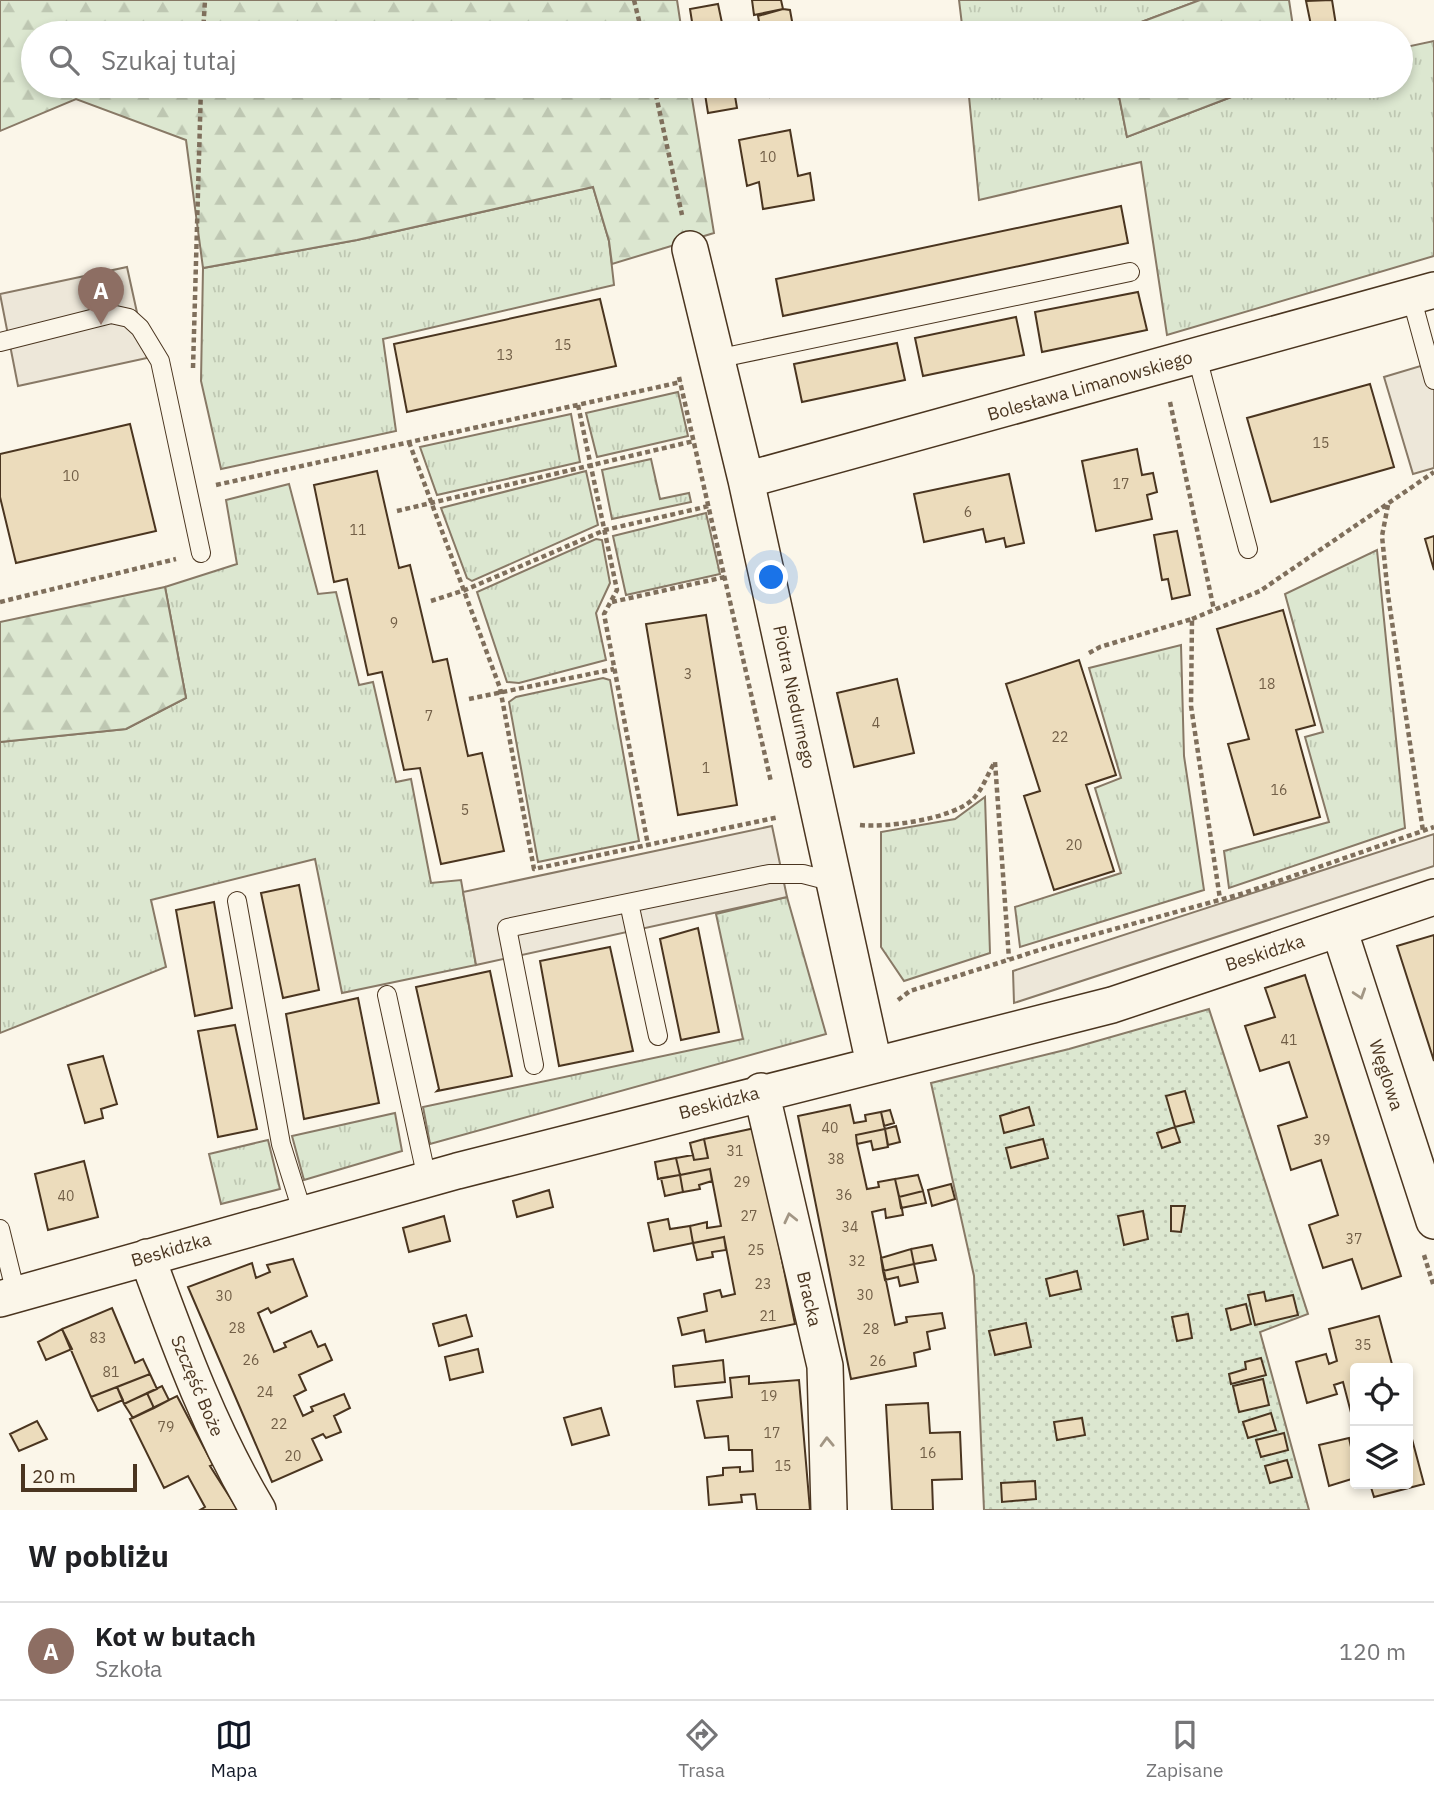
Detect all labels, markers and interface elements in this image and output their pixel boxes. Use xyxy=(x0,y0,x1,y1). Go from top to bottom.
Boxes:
search box xyxy=(21,21,1413,98)
icon: search xyxy=(45,41,83,79)
text: Szukaj tutaj xyxy=(101,43,236,77)
house number: 10 xyxy=(760,148,776,166)
pin: A xyxy=(78,267,124,325)
house number: 15 xyxy=(555,336,571,354)
street label: Bolesława Limanowskiego xyxy=(985,345,1195,426)
house number: 13 xyxy=(497,346,513,364)
house number: 15 xyxy=(1313,434,1329,452)
house number: 10 xyxy=(63,467,79,485)
house number: 17 xyxy=(1113,475,1129,493)
house number: 6 xyxy=(964,503,972,521)
house number: 11 xyxy=(350,521,366,539)
your location xyxy=(754,560,788,594)
house number: 9 xyxy=(390,614,398,632)
street label: Piotra Niedurnego xyxy=(768,623,821,771)
house number: 3 xyxy=(684,665,692,683)
house number: 18 xyxy=(1259,675,1275,693)
house number: 7 xyxy=(425,707,433,725)
house number: 4 xyxy=(872,714,880,732)
house number: 22 xyxy=(1052,728,1068,746)
house number: 1 xyxy=(702,759,710,777)
house number: 16 xyxy=(1271,781,1287,799)
house number: 5 xyxy=(461,801,469,819)
house number: 20 xyxy=(1066,836,1082,854)
street label: Beskidzka xyxy=(1222,929,1308,976)
one-way arrow xyxy=(1352,988,1366,1000)
house number: 41 xyxy=(1281,1031,1297,1049)
street label: Węglowa xyxy=(1364,1036,1409,1114)
street label: Beskidzka xyxy=(676,1081,762,1124)
house number: 40 xyxy=(822,1119,838,1137)
house number: 39 xyxy=(1314,1131,1330,1149)
house number: 31 xyxy=(727,1142,743,1160)
house number: 38 xyxy=(828,1150,844,1168)
house number: 29 xyxy=(734,1173,750,1191)
house number: 36 xyxy=(836,1186,852,1204)
house number: 40 xyxy=(58,1187,74,1205)
house number: 27 xyxy=(741,1207,757,1225)
one-way arrow xyxy=(784,1212,799,1224)
house number: 34 xyxy=(842,1218,858,1236)
street label: Beskidzka xyxy=(128,1227,214,1272)
house number: 37 xyxy=(1346,1230,1362,1248)
house number: 25 xyxy=(748,1241,764,1259)
house number: 32 xyxy=(849,1252,865,1270)
street label: Bracka xyxy=(792,1269,827,1329)
house number: 23 xyxy=(755,1275,771,1293)
house number: 30 xyxy=(857,1286,873,1304)
house number: 30 xyxy=(216,1287,232,1305)
house number: 21 xyxy=(760,1307,776,1325)
house number: 28 xyxy=(229,1319,245,1337)
house number: 28 xyxy=(863,1320,879,1338)
house number: 83 xyxy=(90,1329,106,1347)
street label: Szczęść Boże xyxy=(166,1332,229,1440)
house number: 35 xyxy=(1355,1336,1371,1354)
house number: 26 xyxy=(243,1351,259,1369)
house number: 26 xyxy=(870,1352,886,1370)
house number: 81 xyxy=(103,1363,119,1381)
map controls xyxy=(1350,1363,1413,1489)
button: locate xyxy=(1350,1363,1413,1426)
house number: 24 xyxy=(257,1383,273,1401)
house number: 19 xyxy=(761,1387,777,1405)
house number: 22 xyxy=(271,1415,287,1433)
house number: 79 xyxy=(158,1418,174,1436)
house number: 17 xyxy=(764,1424,780,1442)
button: layers xyxy=(1350,1426,1413,1489)
one-way arrow xyxy=(819,1436,834,1447)
house number: 16 xyxy=(920,1444,936,1462)
house number: 20 xyxy=(285,1447,301,1465)
house number: 15 xyxy=(775,1457,791,1475)
scale bar xyxy=(21,1461,136,1493)
text: 20 m xyxy=(32,1464,76,1488)
text: W pobliżu xyxy=(28,1536,169,1575)
text: Kot w butach xyxy=(95,1619,256,1653)
text: A xyxy=(43,1636,59,1666)
text: 120 m xyxy=(1339,1636,1406,1666)
text: Szkoła xyxy=(95,1653,162,1683)
tab: Mapa xyxy=(211,1716,257,1782)
tab: Trasa xyxy=(678,1716,725,1782)
tab: Zapisane xyxy=(1146,1716,1223,1782)

